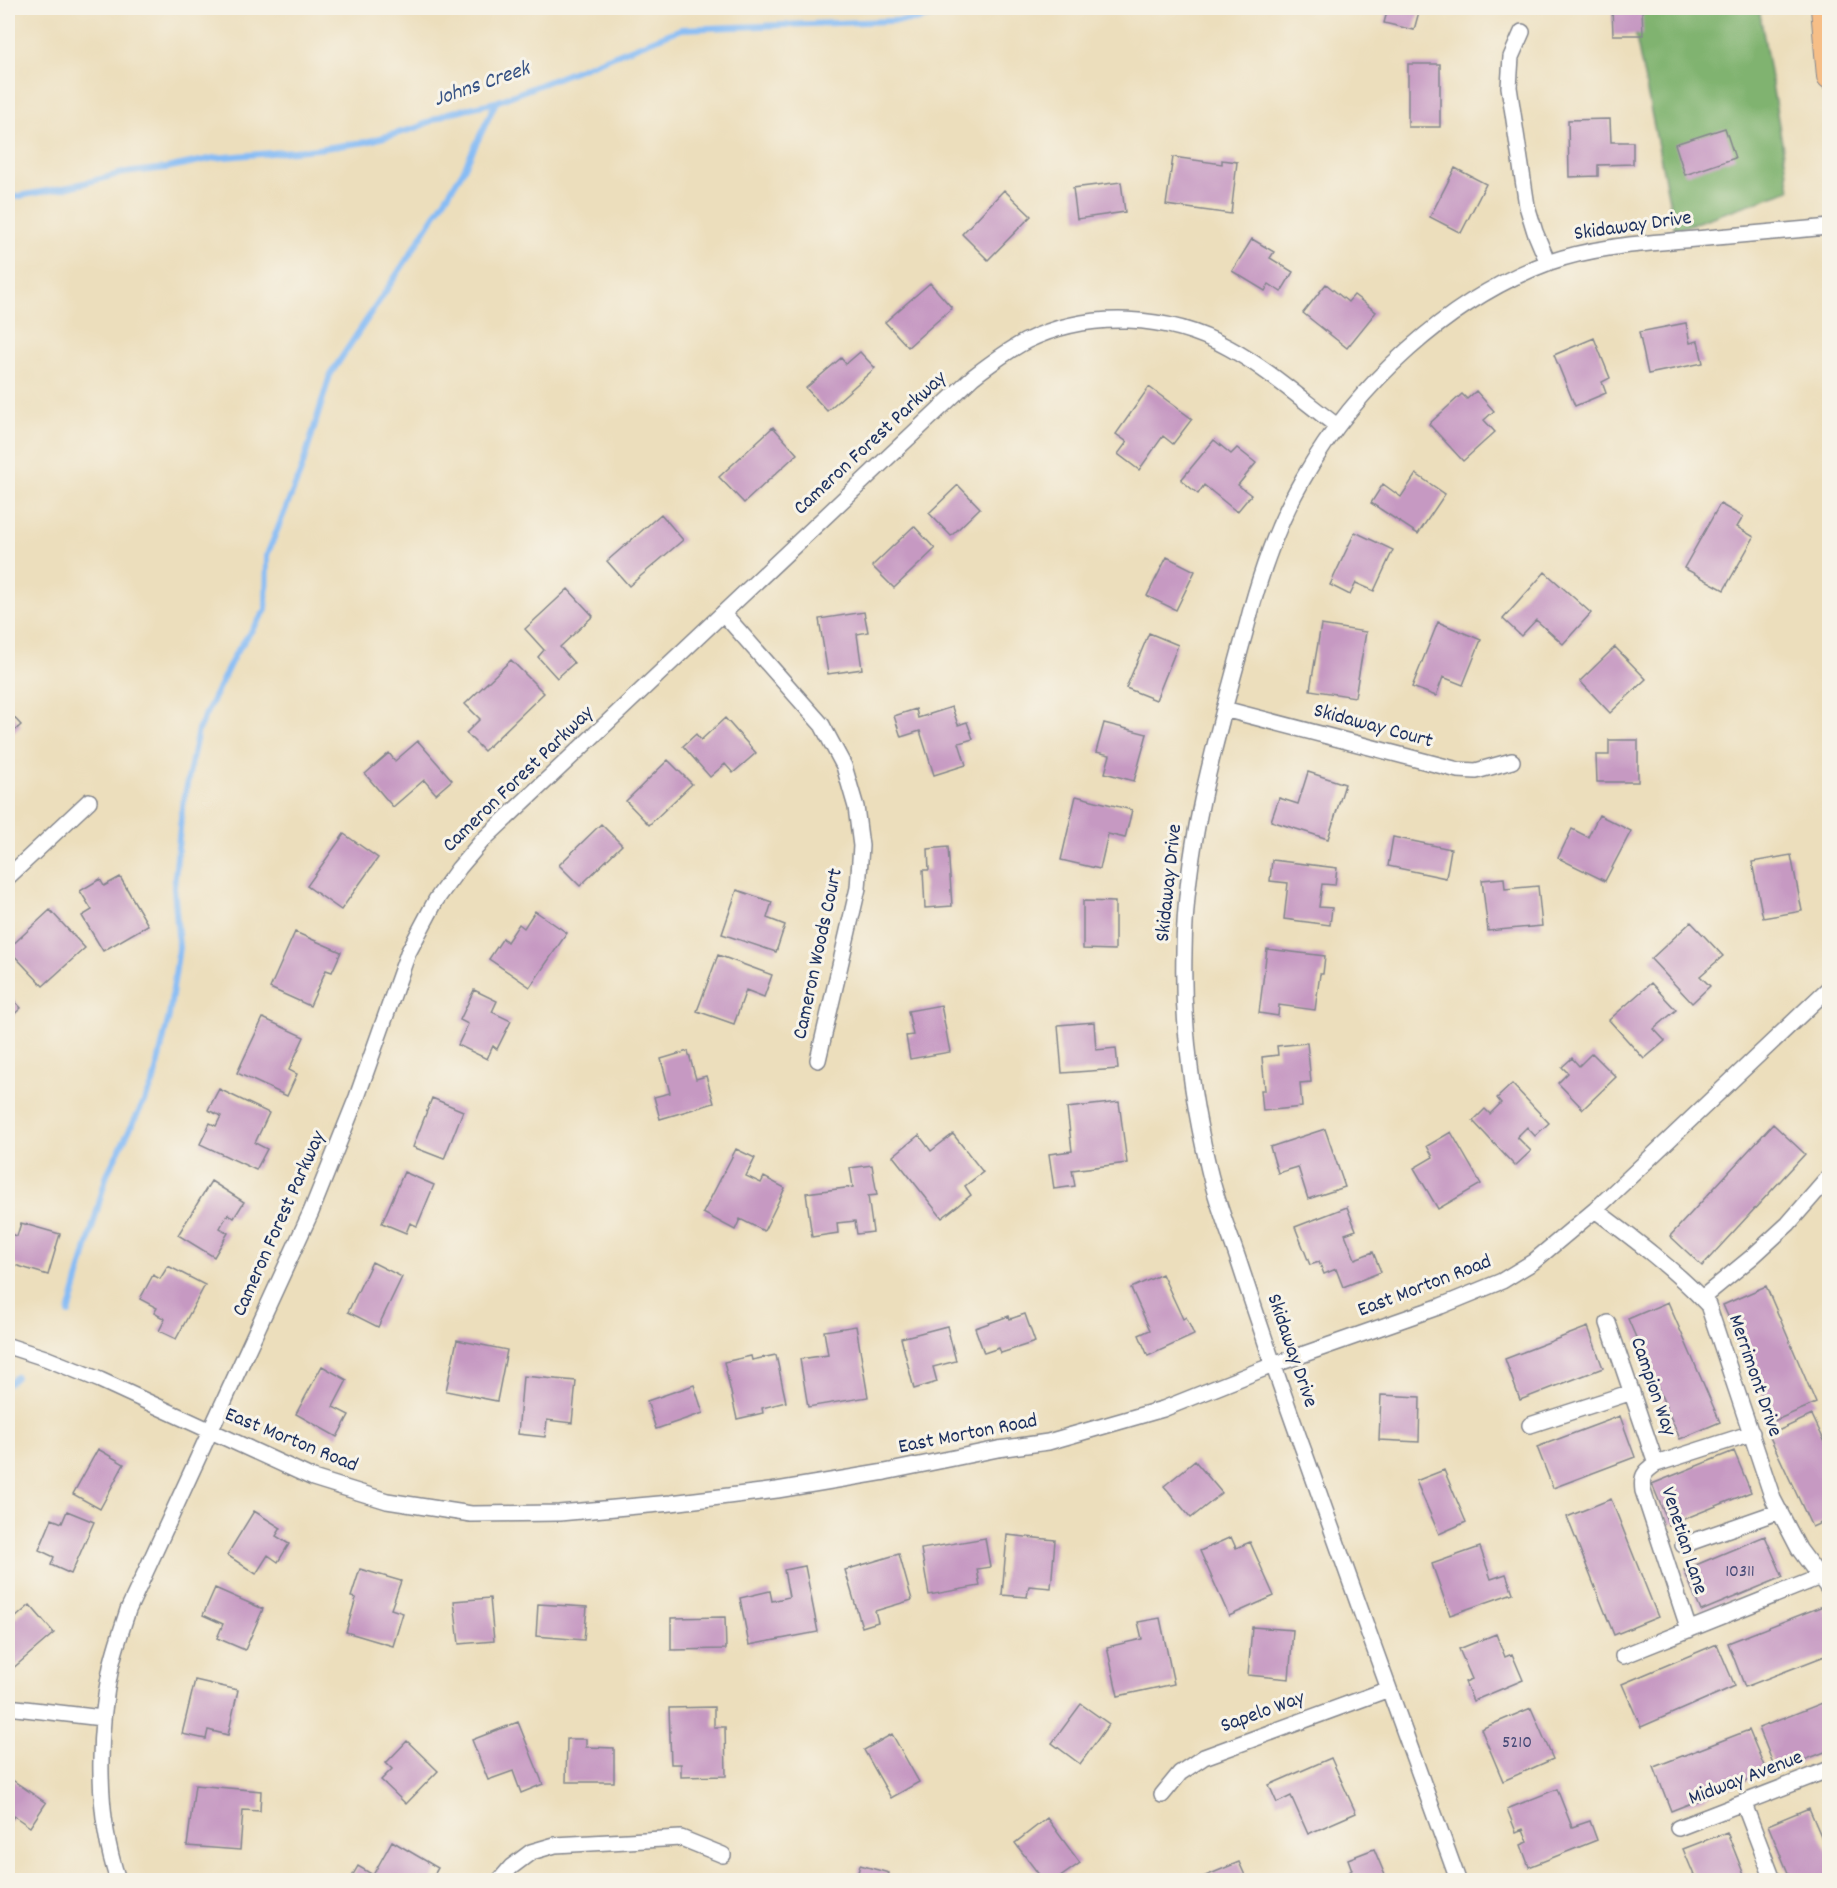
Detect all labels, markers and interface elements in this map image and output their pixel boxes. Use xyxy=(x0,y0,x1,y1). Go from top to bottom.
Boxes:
water label: Johns Creek xyxy=(430,53,536,116)
street label: Skidaway Drive xyxy=(1572,204,1694,250)
street label: Cameron Forest Parkway xyxy=(788,364,955,523)
street label: Skidaway Court xyxy=(1310,697,1436,757)
street label: Cameron Forest Parkway xyxy=(437,699,602,860)
street label: Skidaway Drive xyxy=(1149,822,1191,944)
street label: Cameron Woods Court xyxy=(786,865,852,1042)
street label: Cameron Forest Parkway xyxy=(226,1126,335,1322)
street label: East Morton Road xyxy=(1354,1248,1496,1326)
street label: Skidaway Drive xyxy=(1258,1290,1324,1412)
street label: Merrimont Drive xyxy=(1719,1311,1789,1441)
street label: Campion Way xyxy=(1621,1334,1683,1441)
street label: East Morton Road xyxy=(220,1401,362,1481)
street label: East Morton Road xyxy=(896,1407,1040,1463)
street label: Venetian Lane xyxy=(1651,1483,1715,1599)
house number: 10311 xyxy=(1725,1560,1755,1585)
street label: Sapelo Way xyxy=(1217,1684,1310,1742)
house number: 5210 xyxy=(1502,1731,1532,1756)
street label: Midway Avenue xyxy=(1685,1743,1807,1815)

